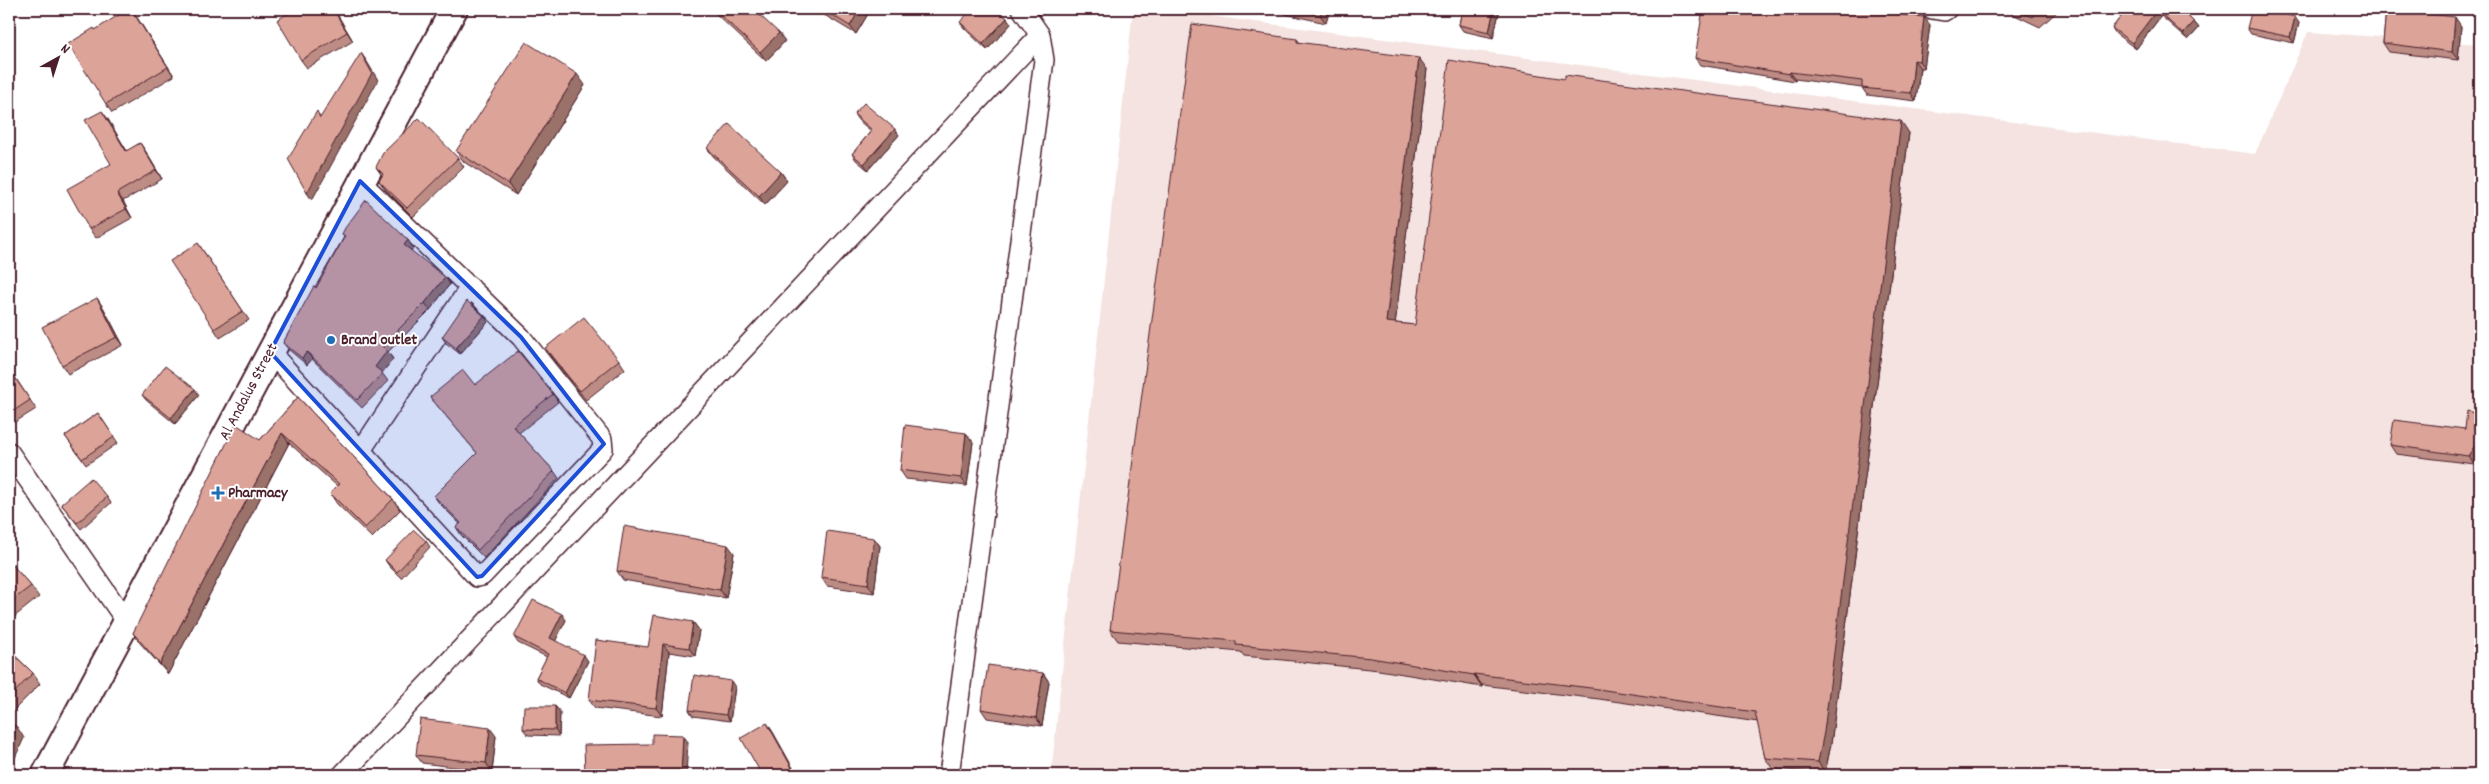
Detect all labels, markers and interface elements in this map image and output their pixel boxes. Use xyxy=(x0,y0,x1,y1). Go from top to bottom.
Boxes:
north arrow xyxy=(32,32,82,82)
text: N xyxy=(56,40,74,59)
place label: Brand outlet xyxy=(341,329,417,352)
marker: Brand outlet xyxy=(325,334,337,346)
street label: Al Andalus Street xyxy=(214,339,284,445)
place label: Pharmacy xyxy=(228,482,289,505)
marker: Pharmacy xyxy=(212,487,224,499)

